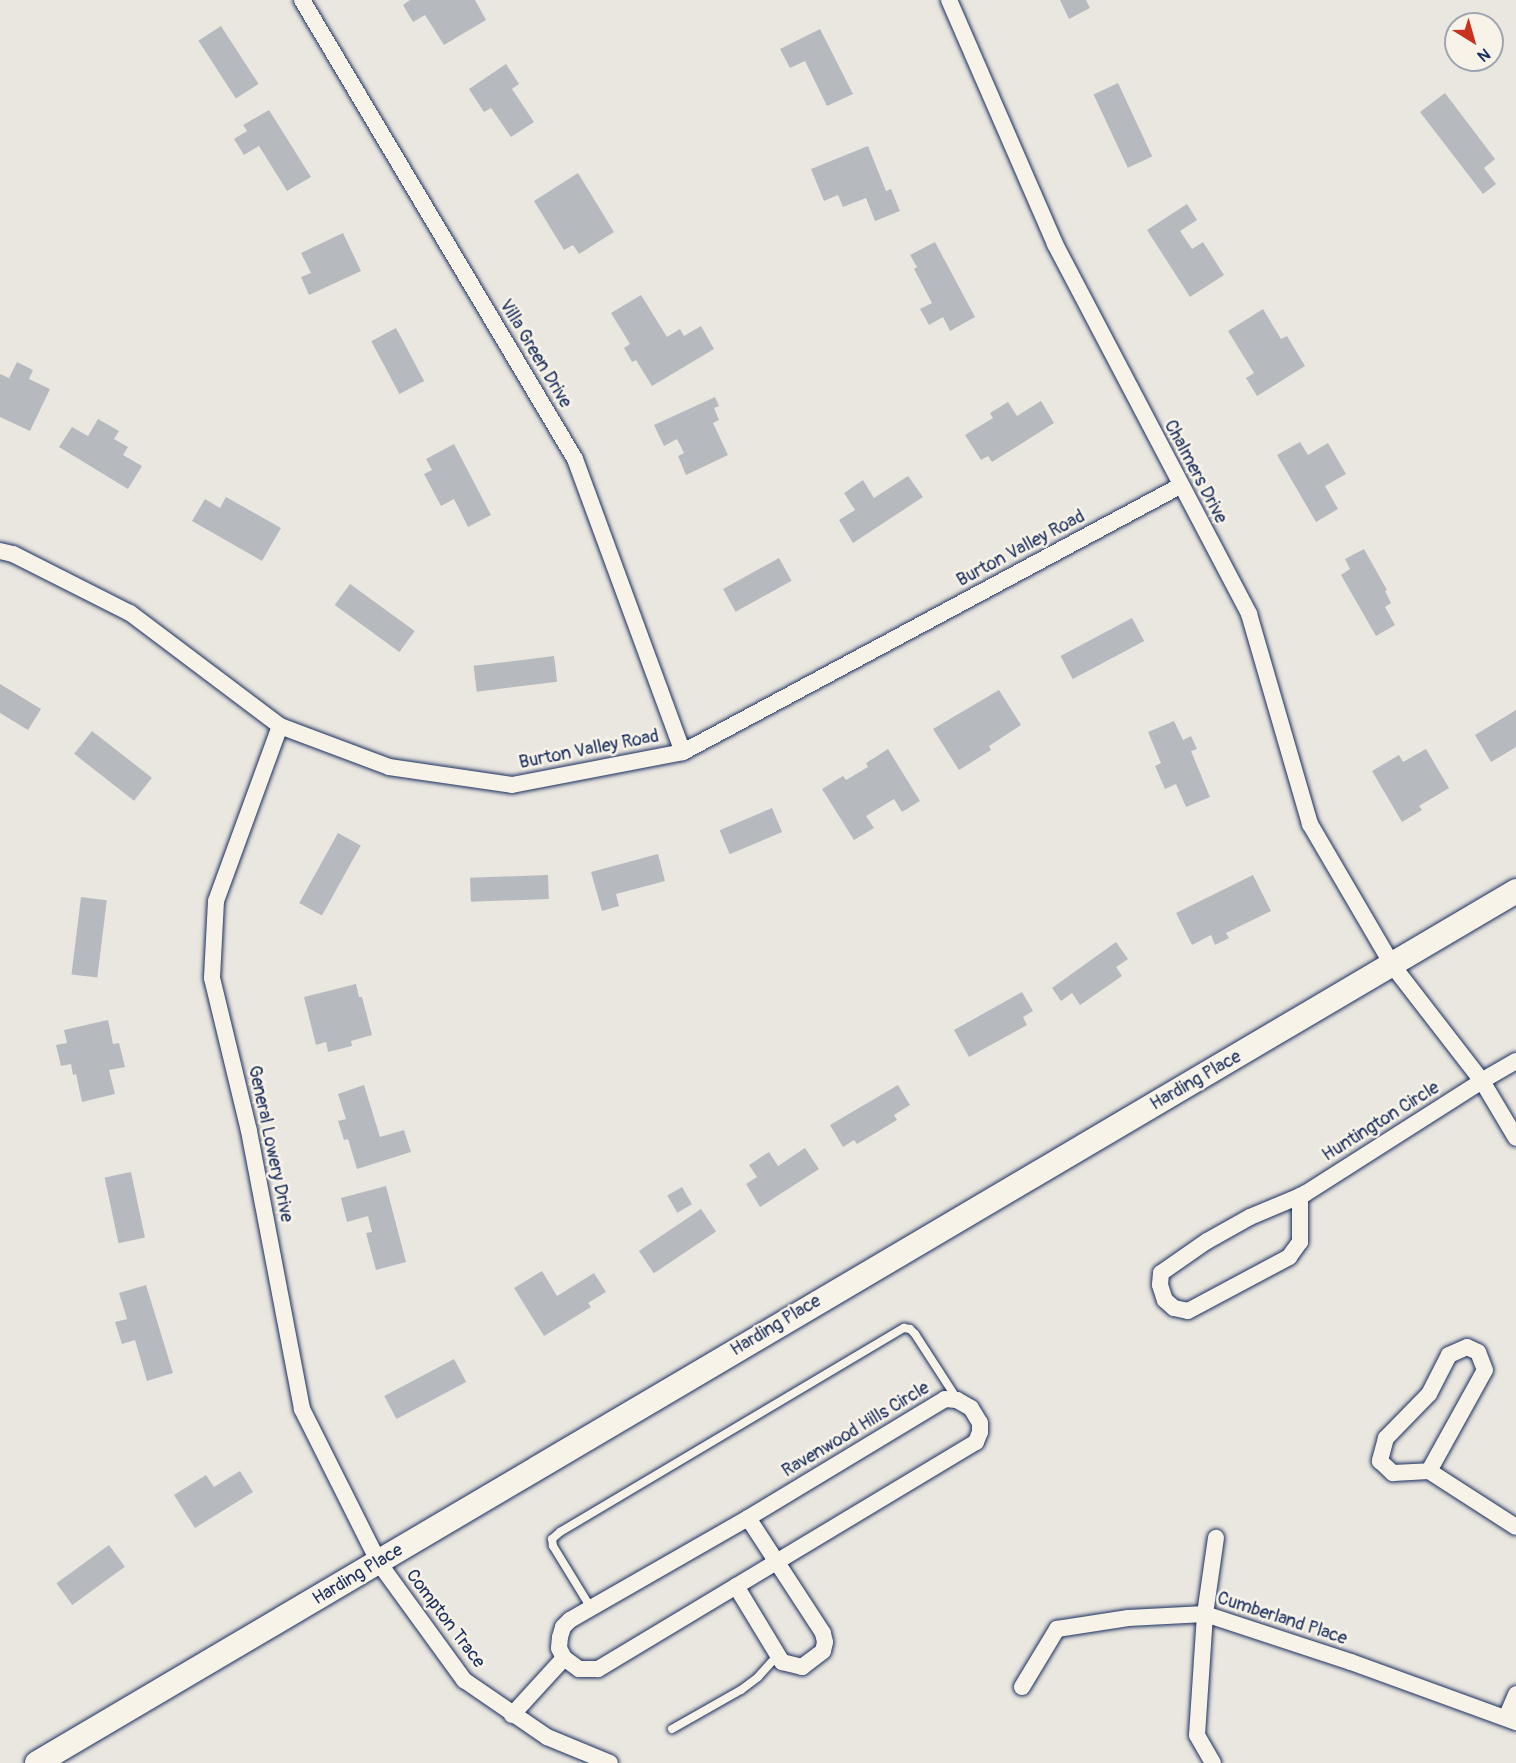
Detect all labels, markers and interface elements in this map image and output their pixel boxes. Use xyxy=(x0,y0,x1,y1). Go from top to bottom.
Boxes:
north arrow xyxy=(1444,12,1504,72)
text: N xyxy=(1473,44,1494,66)
street label: Villa Green Drive xyxy=(494,296,576,412)
street label: Chalmers Drive xyxy=(1159,417,1231,527)
street label: Burton Valley Road xyxy=(953,506,1089,592)
street label: Burton Valley Road xyxy=(517,726,661,774)
street label: Harding Place xyxy=(1147,1046,1245,1116)
street label: General Lowery Drive xyxy=(243,1064,297,1224)
street label: Huntington Circle xyxy=(1319,1077,1443,1167)
street label: Harding Place xyxy=(727,1291,825,1361)
street label: Ravenwood Hills Circle xyxy=(778,1377,934,1483)
street label: Harding Place xyxy=(309,1540,407,1610)
street label: Compton Trace xyxy=(401,1565,489,1673)
street label: Cumberland Place xyxy=(1214,1588,1350,1650)

